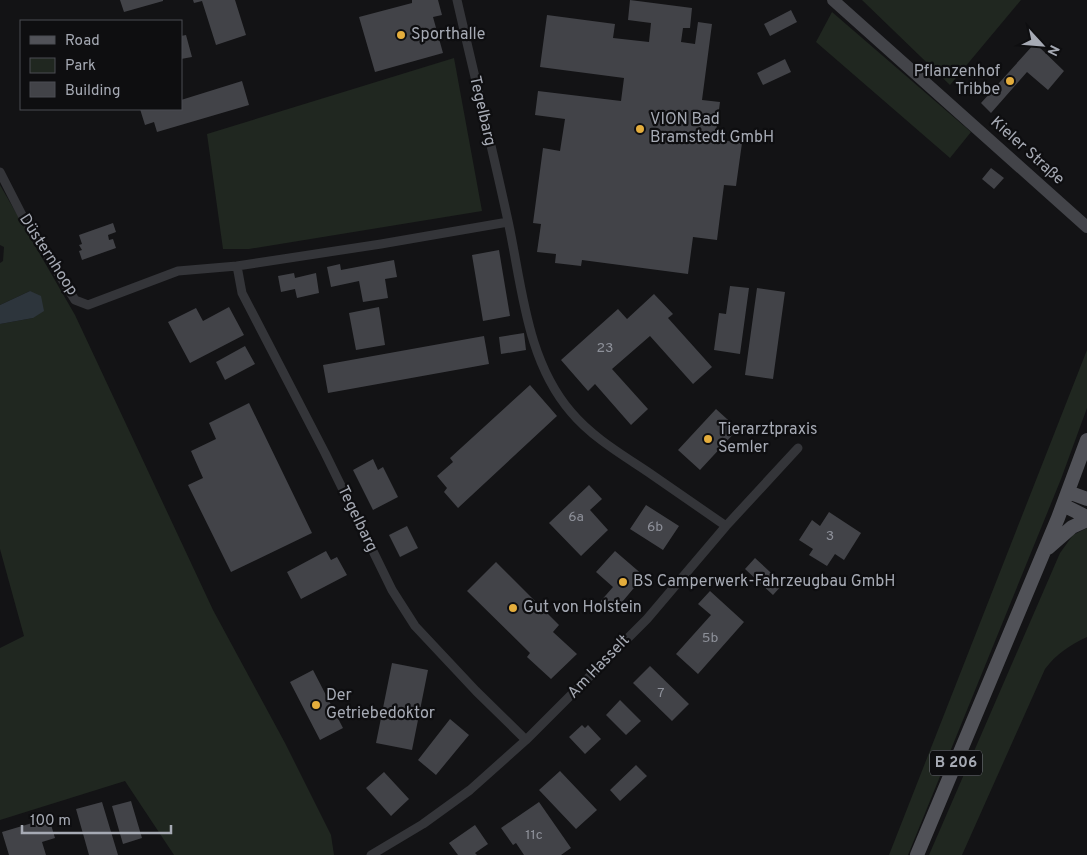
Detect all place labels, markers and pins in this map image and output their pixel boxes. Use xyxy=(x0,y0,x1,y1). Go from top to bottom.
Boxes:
place label: Sporthalle xyxy=(411,25,485,45)
marker: Sporthalle xyxy=(395,29,407,41)
place label: Pflanzenhof Tribbe xyxy=(914,62,1001,100)
marker: Pflanzenhof Tribbe xyxy=(1004,75,1016,87)
place label: VION Bad Bramstedt GmbH xyxy=(650,110,774,148)
marker: VION Bad Bramstedt GmbH xyxy=(634,123,646,135)
place label: Tierarztpraxis Semler xyxy=(718,420,818,458)
marker: Tierarztpraxis Semler xyxy=(702,433,714,445)
place label: BS Camperwerk-Fahrzeugbau GmbH xyxy=(633,572,895,592)
marker: BS Camperwerk-Fahrzeugbau GmbH xyxy=(617,576,629,588)
place label: Gut von Holstein xyxy=(523,598,642,618)
marker: Gut von Holstein xyxy=(507,602,519,614)
place label: Der Getriebedoktor xyxy=(326,686,435,724)
marker: Der Getriebedoktor xyxy=(310,699,322,711)

